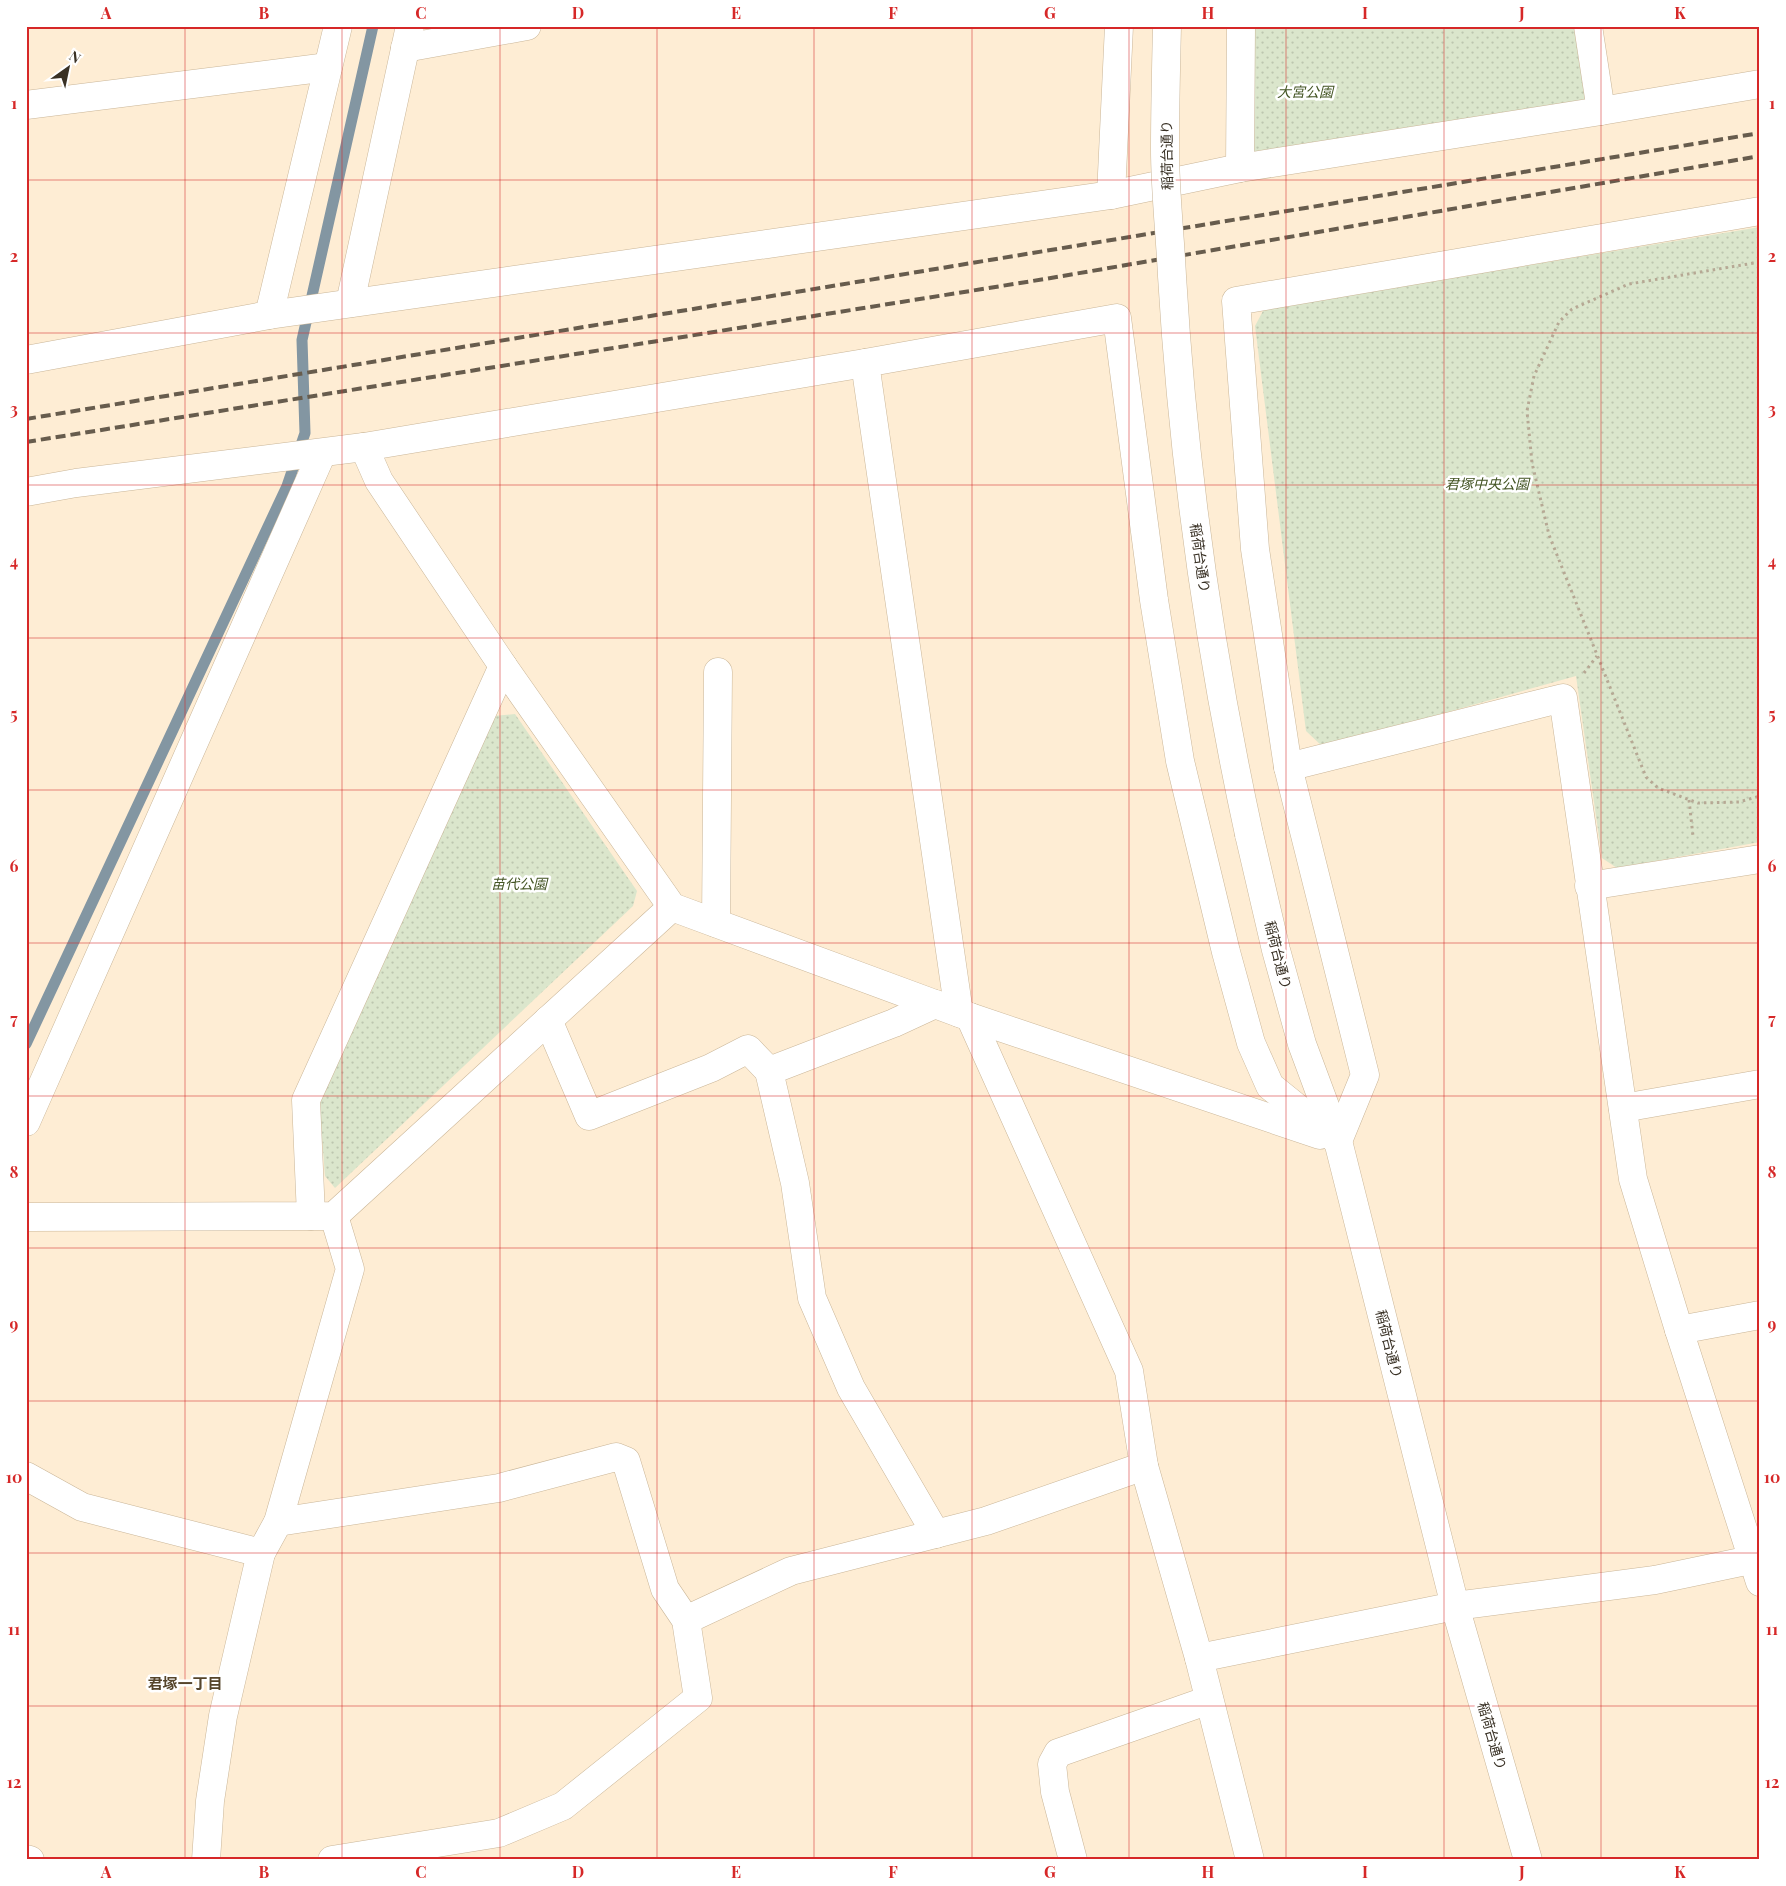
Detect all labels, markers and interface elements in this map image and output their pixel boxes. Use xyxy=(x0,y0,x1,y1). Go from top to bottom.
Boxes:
text: A xyxy=(100,2,112,23)
text: B xyxy=(259,2,270,23)
text: C xyxy=(415,2,427,23)
text: D xyxy=(572,2,584,23)
text: E xyxy=(731,2,741,23)
text: F xyxy=(888,2,898,23)
text: G xyxy=(1044,2,1056,23)
text: H xyxy=(1202,2,1215,23)
text: I xyxy=(1362,2,1368,23)
text: J xyxy=(1518,2,1525,23)
text: K xyxy=(1674,2,1686,23)
north arrow xyxy=(42,42,92,92)
text: N xyxy=(66,46,85,67)
park label: 大宮公園 xyxy=(1277,82,1335,101)
text: 1 xyxy=(11,92,17,113)
text: 1 xyxy=(1769,92,1775,113)
street label: 稲荷台通り xyxy=(1156,120,1177,190)
text: 2 xyxy=(10,245,18,266)
text: 2 xyxy=(1768,245,1776,266)
text: 3 xyxy=(10,398,18,419)
text: 3 xyxy=(1768,398,1776,419)
park label: 君塚中央公園 xyxy=(1445,474,1531,493)
street label: 稲荷台通り xyxy=(1186,522,1215,594)
text: 4 xyxy=(10,550,18,571)
text: 4 xyxy=(1768,550,1776,571)
text: 5 xyxy=(10,703,18,724)
text: 5 xyxy=(1768,703,1776,724)
text: 6 xyxy=(10,855,19,876)
text: 6 xyxy=(1768,855,1777,876)
park label: 苗代公園 xyxy=(491,874,549,893)
street label: 稲荷台通り xyxy=(1261,919,1296,991)
text: 7 xyxy=(10,1008,18,1029)
text: 7 xyxy=(1768,1008,1776,1029)
text: 8 xyxy=(10,1161,19,1182)
text: 8 xyxy=(1768,1161,1777,1182)
street label: 稲荷台通り xyxy=(1372,1308,1407,1380)
text: 9 xyxy=(10,1313,19,1334)
text: 9 xyxy=(1768,1313,1777,1334)
text: 10 xyxy=(6,1466,22,1487)
text: 10 xyxy=(1764,1466,1780,1487)
text: 11 xyxy=(8,1618,20,1639)
text: 11 xyxy=(1766,1618,1778,1639)
district label: 君塚一丁目 xyxy=(147,1673,223,1693)
street label: 稲荷台通り xyxy=(1474,1700,1511,1772)
text: 12 xyxy=(7,1771,21,1792)
text: 12 xyxy=(1765,1771,1779,1792)
text: A xyxy=(100,1861,112,1882)
text: B xyxy=(259,1861,270,1882)
text: C xyxy=(415,1861,427,1882)
text: D xyxy=(572,1861,584,1882)
text: E xyxy=(731,1861,741,1882)
text: F xyxy=(888,1861,898,1882)
text: G xyxy=(1044,1861,1056,1882)
text: H xyxy=(1202,1861,1215,1882)
text: I xyxy=(1362,1861,1368,1882)
text: J xyxy=(1518,1861,1525,1882)
text: K xyxy=(1674,1861,1686,1882)

